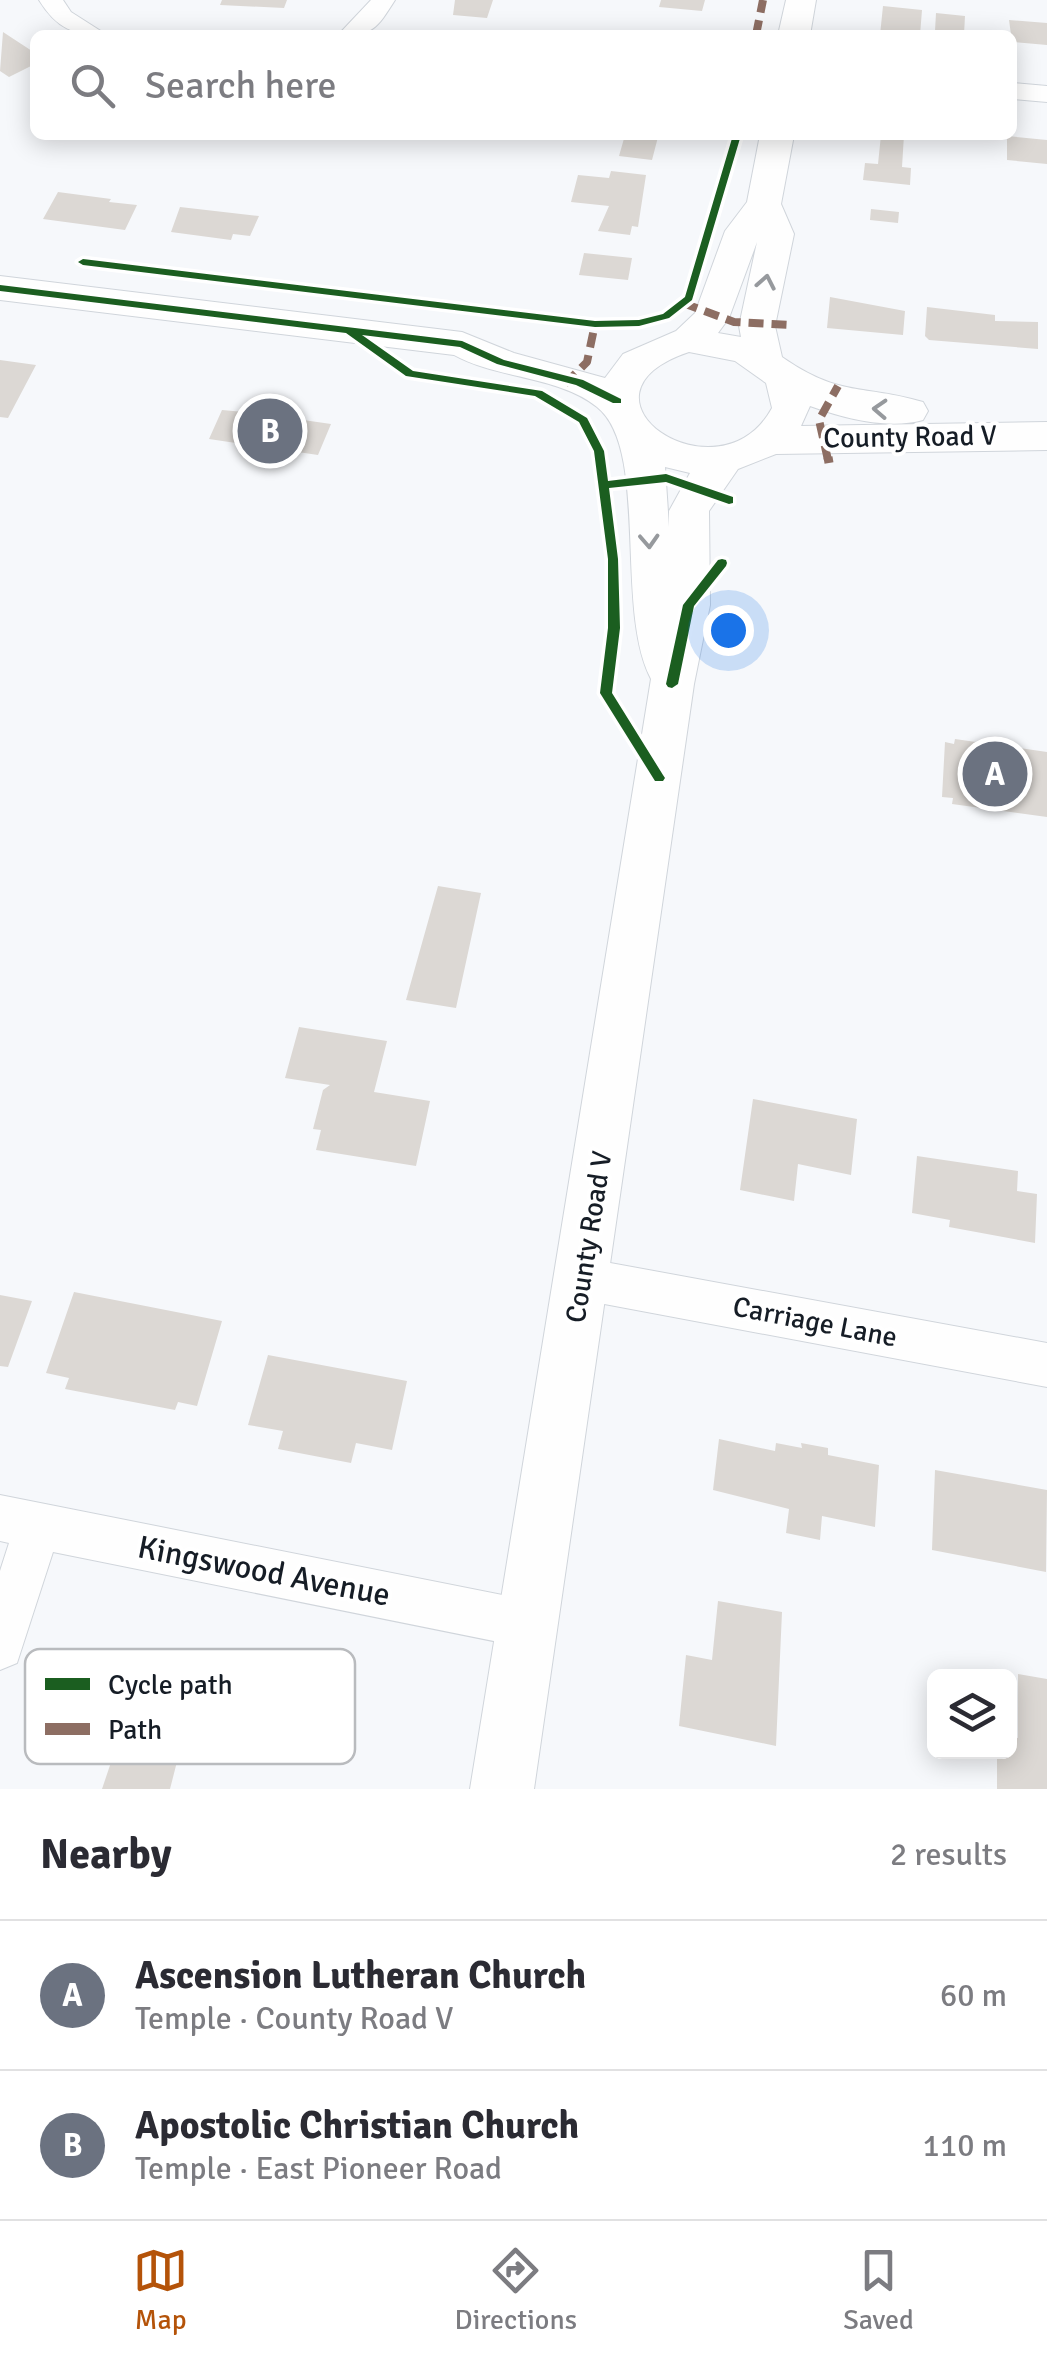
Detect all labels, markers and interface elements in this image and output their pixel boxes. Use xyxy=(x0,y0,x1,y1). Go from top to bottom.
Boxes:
search box xyxy=(30,30,1017,140)
icon: search xyxy=(65,58,120,113)
text: Search here xyxy=(145,62,337,109)
one-way arrow xyxy=(755,274,776,291)
pin: B xyxy=(238,394,302,468)
one-way arrow xyxy=(871,399,887,420)
street label: County Road V xyxy=(823,418,997,456)
one-way arrow xyxy=(638,533,659,549)
your location xyxy=(703,605,754,656)
pin: A xyxy=(962,736,1028,812)
street label: County Road V xyxy=(559,1149,619,1325)
street label: Carriage Lane xyxy=(730,1289,900,1355)
street label: Kingswood Avenue xyxy=(135,1527,393,1615)
legend xyxy=(25,1649,355,1764)
text: Cycle path xyxy=(108,1668,233,1702)
map controls xyxy=(927,1669,1017,1759)
button: layers xyxy=(927,1669,1017,1759)
text: Path xyxy=(108,1713,162,1747)
text: Nearby xyxy=(40,1829,172,1880)
text: 2 results xyxy=(890,1835,1007,1874)
text: Ascension Lutheran Church xyxy=(135,1952,586,1999)
text: A xyxy=(62,1976,83,2015)
text: 60 m xyxy=(940,1976,1007,2015)
text: Temple · County Road V xyxy=(135,1999,453,2038)
text: Apostolic Christian Church xyxy=(135,2102,579,2149)
text: B xyxy=(63,2126,82,2165)
text: 110 m xyxy=(923,2126,1007,2165)
text: Temple · East Pioneer Road xyxy=(135,2149,502,2188)
tab: Map xyxy=(133,2243,188,2337)
tab: Directions xyxy=(455,2243,577,2337)
tab: Saved xyxy=(843,2243,914,2337)

